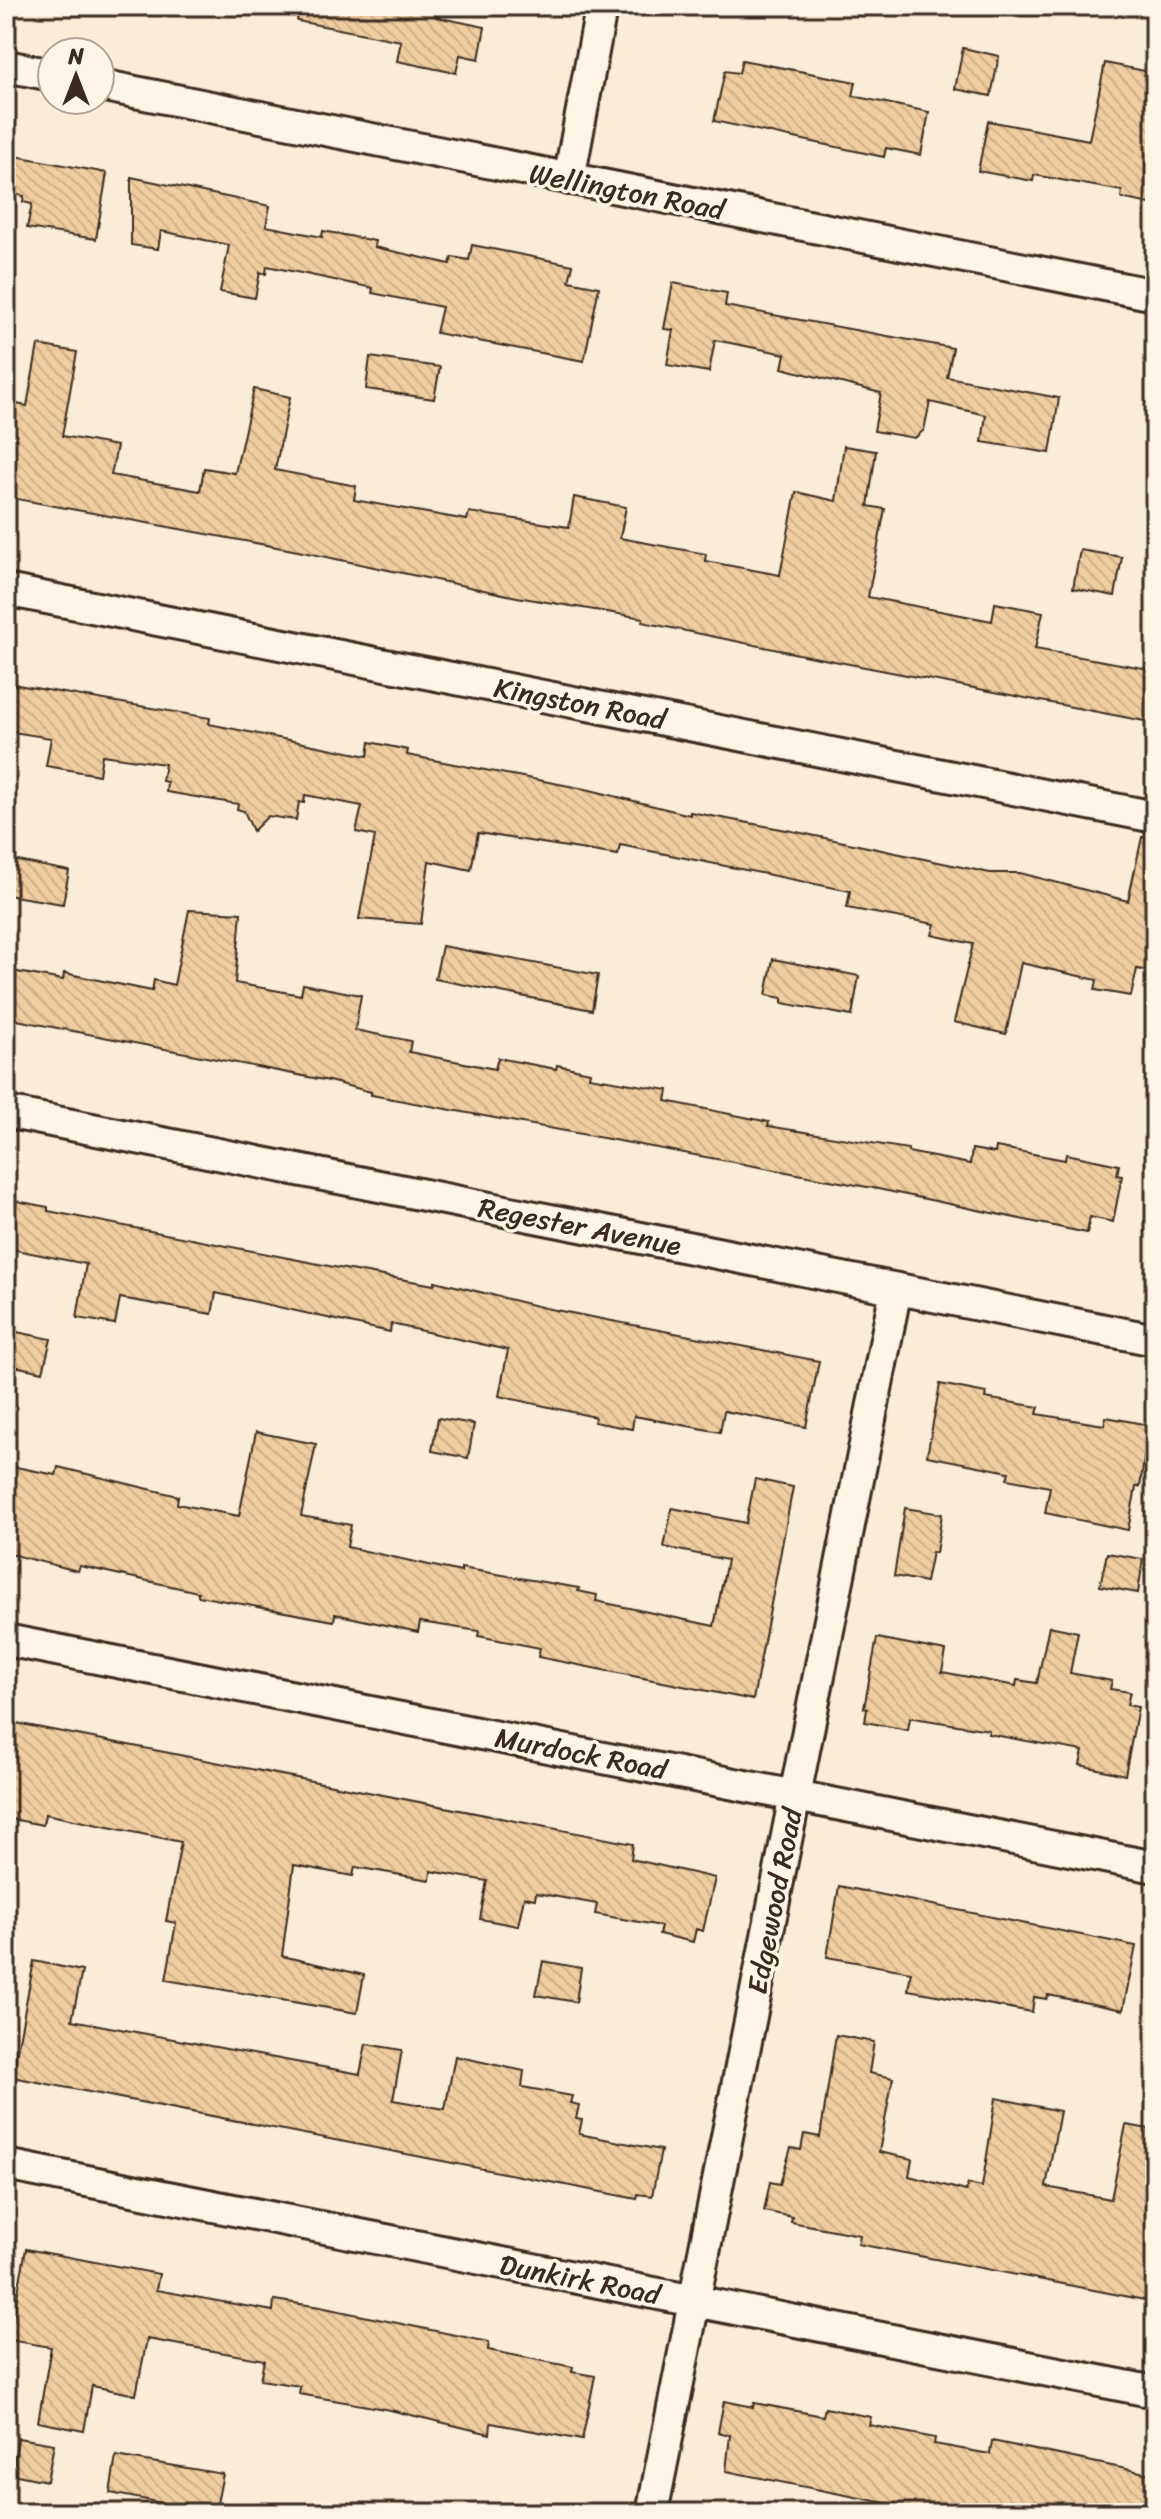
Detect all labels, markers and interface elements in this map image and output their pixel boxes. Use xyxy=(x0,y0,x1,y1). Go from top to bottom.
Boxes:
north arrow xyxy=(36,36,116,116)
text: N xyxy=(67,37,84,76)
street label: Wellington Road xyxy=(525,149,731,235)
street label: Kingston Road xyxy=(490,663,672,745)
street label: Regester Avenue xyxy=(474,1183,686,1270)
street label: Murdock Road xyxy=(491,1713,673,1795)
street label: Edgewood Road xyxy=(732,1802,817,1998)
street label: Dunkirk Road xyxy=(495,2240,667,2319)

